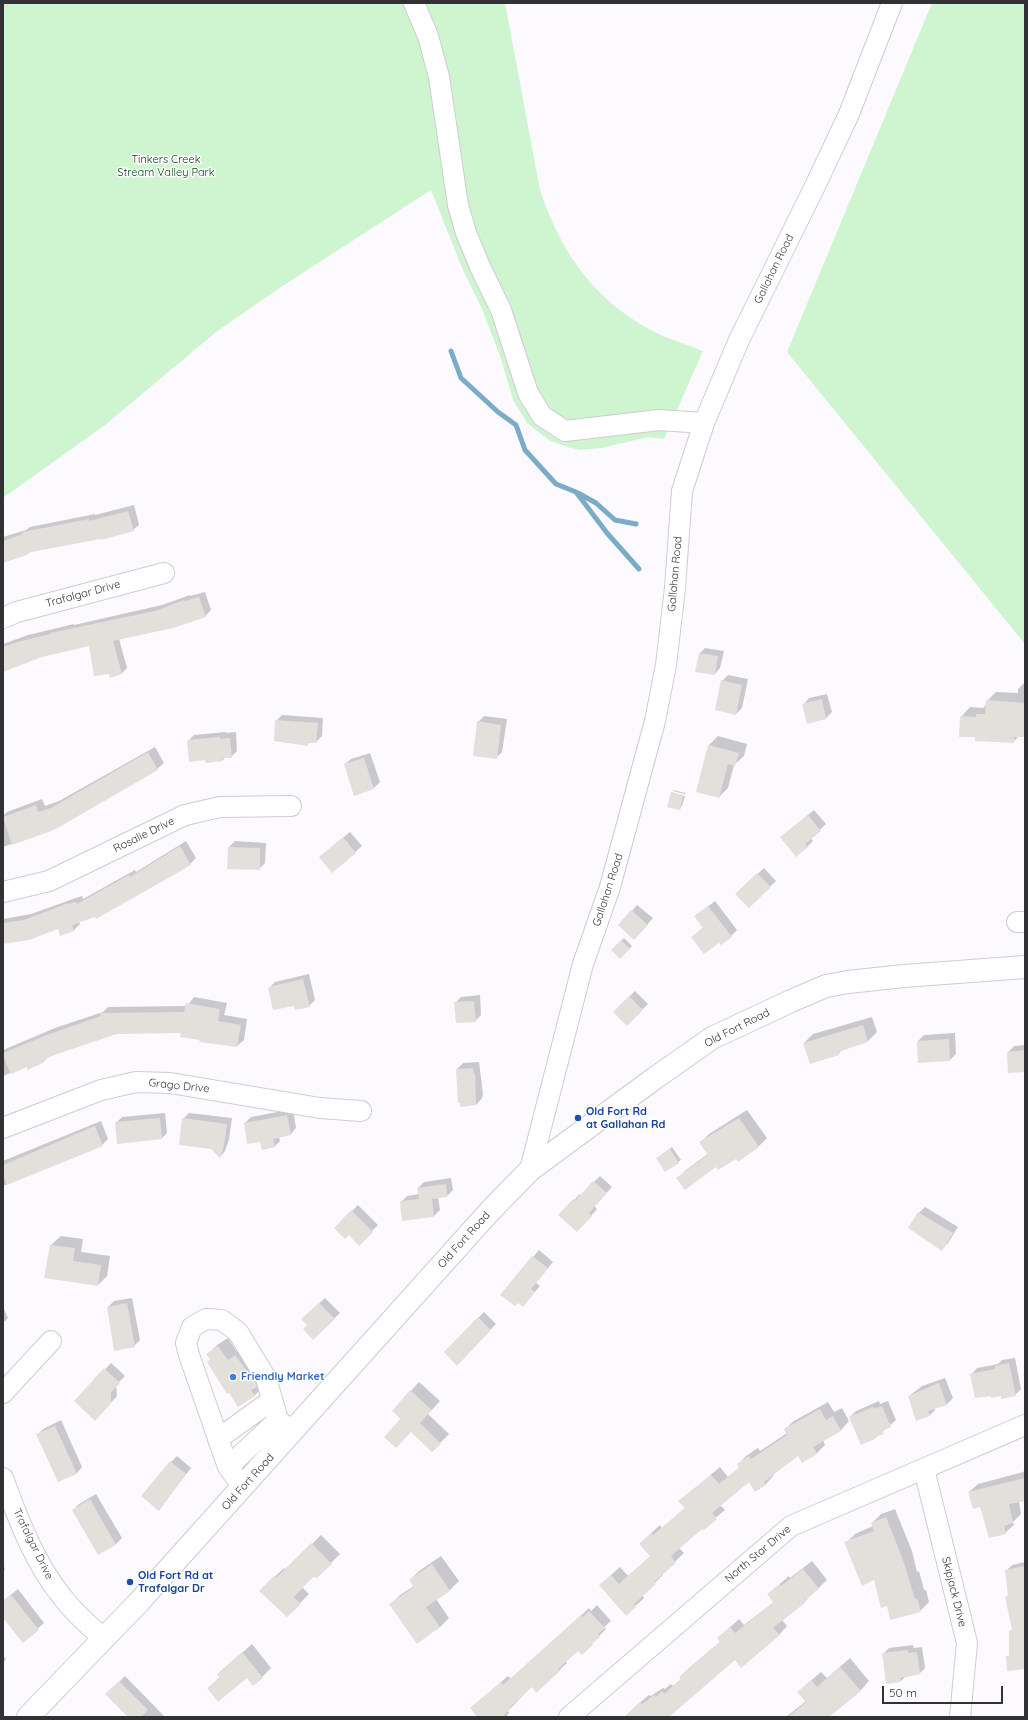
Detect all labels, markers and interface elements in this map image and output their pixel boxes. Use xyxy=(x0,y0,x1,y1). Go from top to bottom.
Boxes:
park label: Tinkers Creek Stream Valley Park xyxy=(117,153,215,179)
street label: Gallahan Road xyxy=(751,232,797,306)
street label: Gallahan Road xyxy=(665,536,685,612)
street label: Trafalgar Drive xyxy=(44,578,122,610)
street label: Rosalie Drive xyxy=(111,815,177,855)
street label: Gallahan Road xyxy=(590,852,626,928)
street label: Old Fort Road xyxy=(702,1006,772,1050)
street label: Grago Drive xyxy=(148,1076,210,1096)
place label: Old Fort Rd at Gallahan Rd xyxy=(586,1105,665,1131)
marker: Old Fort Rd at Gallahan Rd xyxy=(573,1113,583,1123)
street label: Old Fort Road xyxy=(435,1209,493,1271)
place label: Friendly Market xyxy=(241,1370,324,1384)
marker: Friendly Market xyxy=(228,1372,238,1382)
street label: Old Fort Road xyxy=(219,1451,277,1513)
street label: Trafalgar Drive xyxy=(10,1507,56,1581)
street label: North Star Drive xyxy=(722,1523,794,1585)
street label: Skipjack Drive xyxy=(939,1556,969,1628)
place label: Old Fort Rd at Trafalgar Dr xyxy=(138,1569,213,1595)
marker: Old Fort Rd at Trafalgar Dr xyxy=(125,1577,135,1587)
scale bar xyxy=(884,1678,1005,1704)
text: 50 m xyxy=(889,1685,917,1700)

